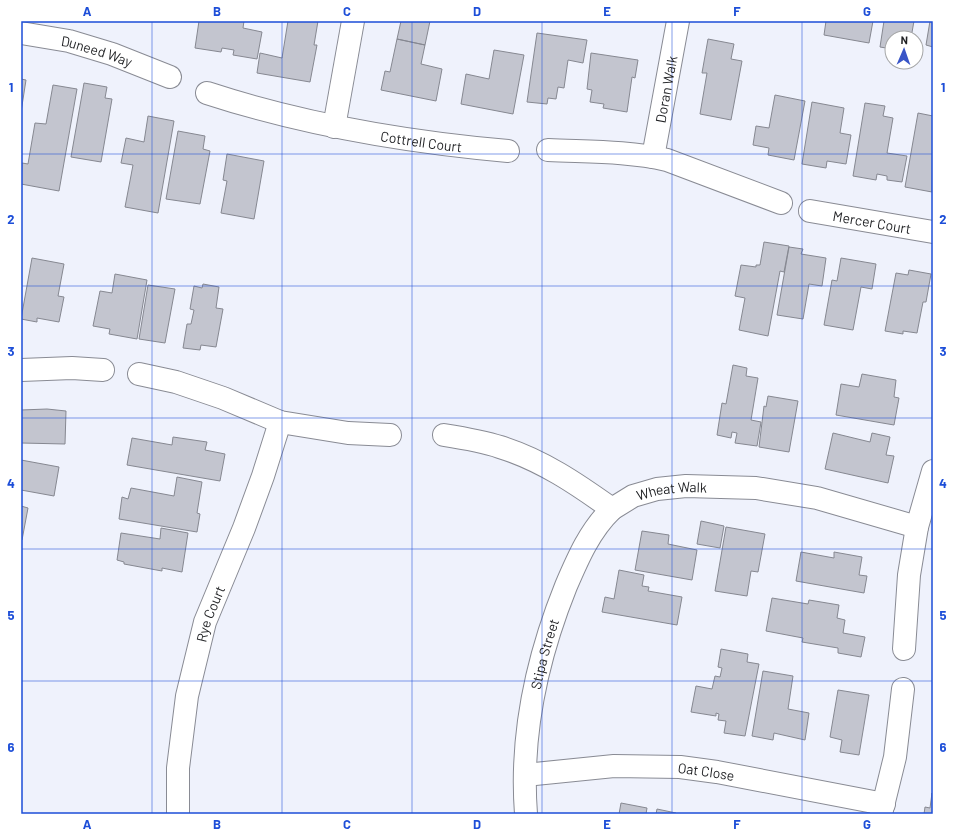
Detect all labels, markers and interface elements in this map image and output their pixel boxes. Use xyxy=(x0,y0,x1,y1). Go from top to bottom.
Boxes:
text: A xyxy=(83,3,92,19)
text: B xyxy=(213,3,221,19)
text: C xyxy=(343,3,351,19)
text: D xyxy=(473,3,481,19)
text: E xyxy=(603,3,611,19)
text: F xyxy=(733,3,741,19)
text: G xyxy=(863,3,871,19)
north arrow xyxy=(884,30,924,70)
street label: Duneed Way xyxy=(60,31,136,70)
text: N xyxy=(900,33,908,46)
street label: Doran Walk xyxy=(651,54,680,124)
text: 1 xyxy=(9,79,13,95)
text: 1 xyxy=(941,79,945,95)
street label: Cottrell Court xyxy=(379,127,463,155)
street label: Mercer Court xyxy=(832,207,913,237)
text: 2 xyxy=(7,211,15,227)
text: 2 xyxy=(939,211,947,227)
text: 3 xyxy=(7,343,15,359)
text: 3 xyxy=(939,343,947,359)
text: 4 xyxy=(7,475,15,491)
text: 4 xyxy=(939,475,947,491)
street label: Wheat Walk xyxy=(634,477,707,503)
street label: Rye Court xyxy=(192,583,228,644)
text: 5 xyxy=(7,607,15,623)
text: 5 xyxy=(939,607,947,623)
street label: Stipa Street xyxy=(526,616,562,691)
text: 6 xyxy=(8,739,15,755)
text: 6 xyxy=(940,739,947,755)
street label: Oat Close xyxy=(677,758,736,784)
text: A xyxy=(83,816,92,832)
text: B xyxy=(213,816,221,832)
text: C xyxy=(343,816,351,832)
text: D xyxy=(473,816,481,832)
text: E xyxy=(603,816,611,832)
text: F xyxy=(733,816,741,832)
text: G xyxy=(863,816,871,832)

